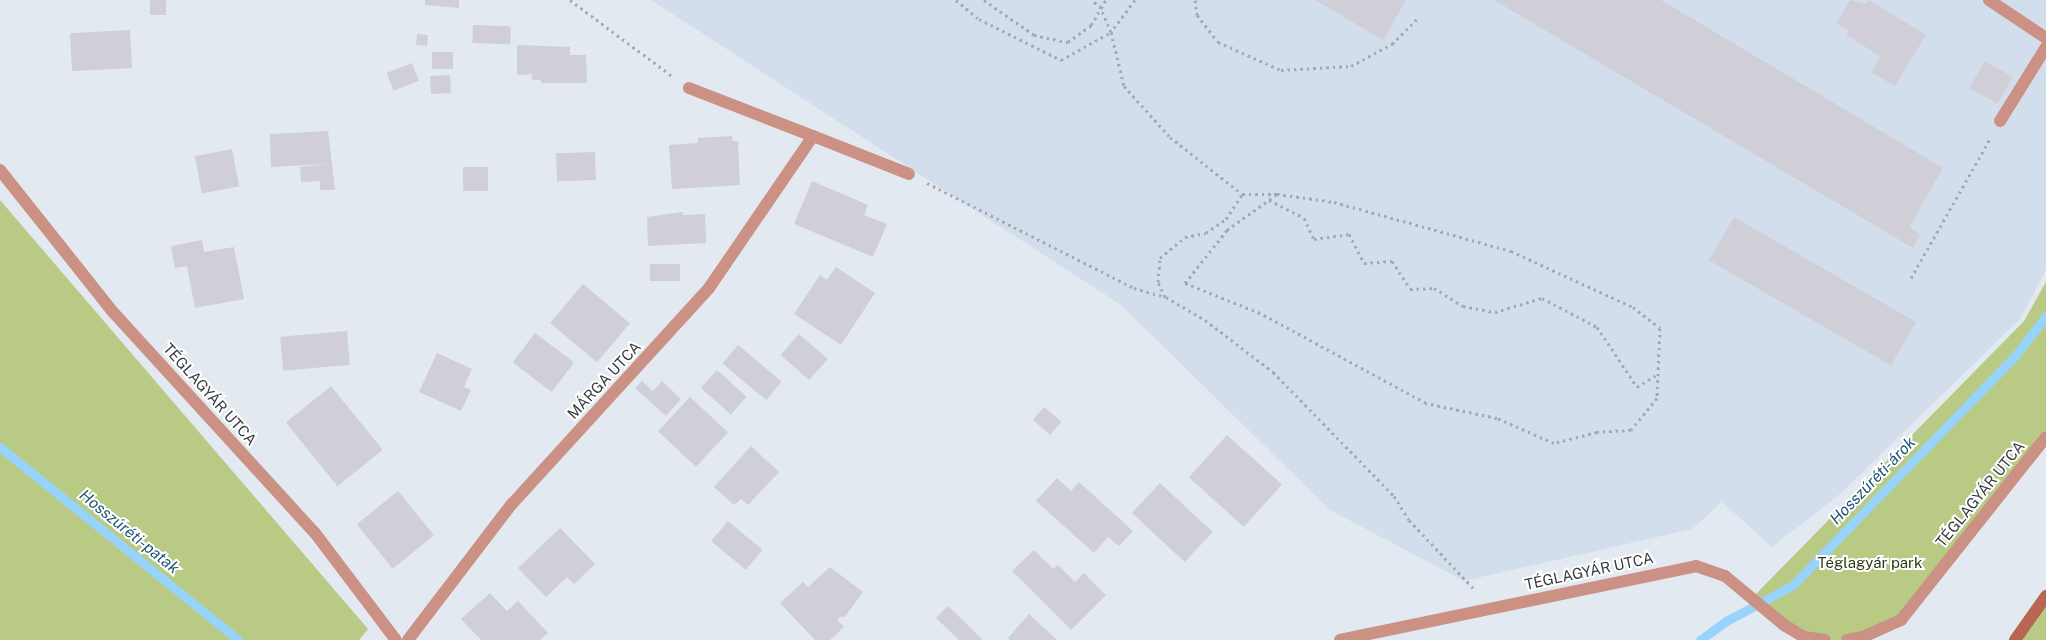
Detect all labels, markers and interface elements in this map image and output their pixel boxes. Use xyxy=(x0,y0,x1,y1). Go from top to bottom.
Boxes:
street label: MÁRGA UTCA xyxy=(564,338,644,422)
street label: TÉGLAGYÁR UTCA xyxy=(159,339,261,449)
water label: Hosszúréti-árok xyxy=(1826,433,1920,529)
street label: TÉGLAGYÁR UTCA xyxy=(1932,437,2028,551)
water label: Hosszúréti-patak xyxy=(75,486,183,578)
street label: TÉGLAGYÁR UTCA xyxy=(1523,549,1655,593)
park label: Téglagyár park xyxy=(1818,554,1922,572)

